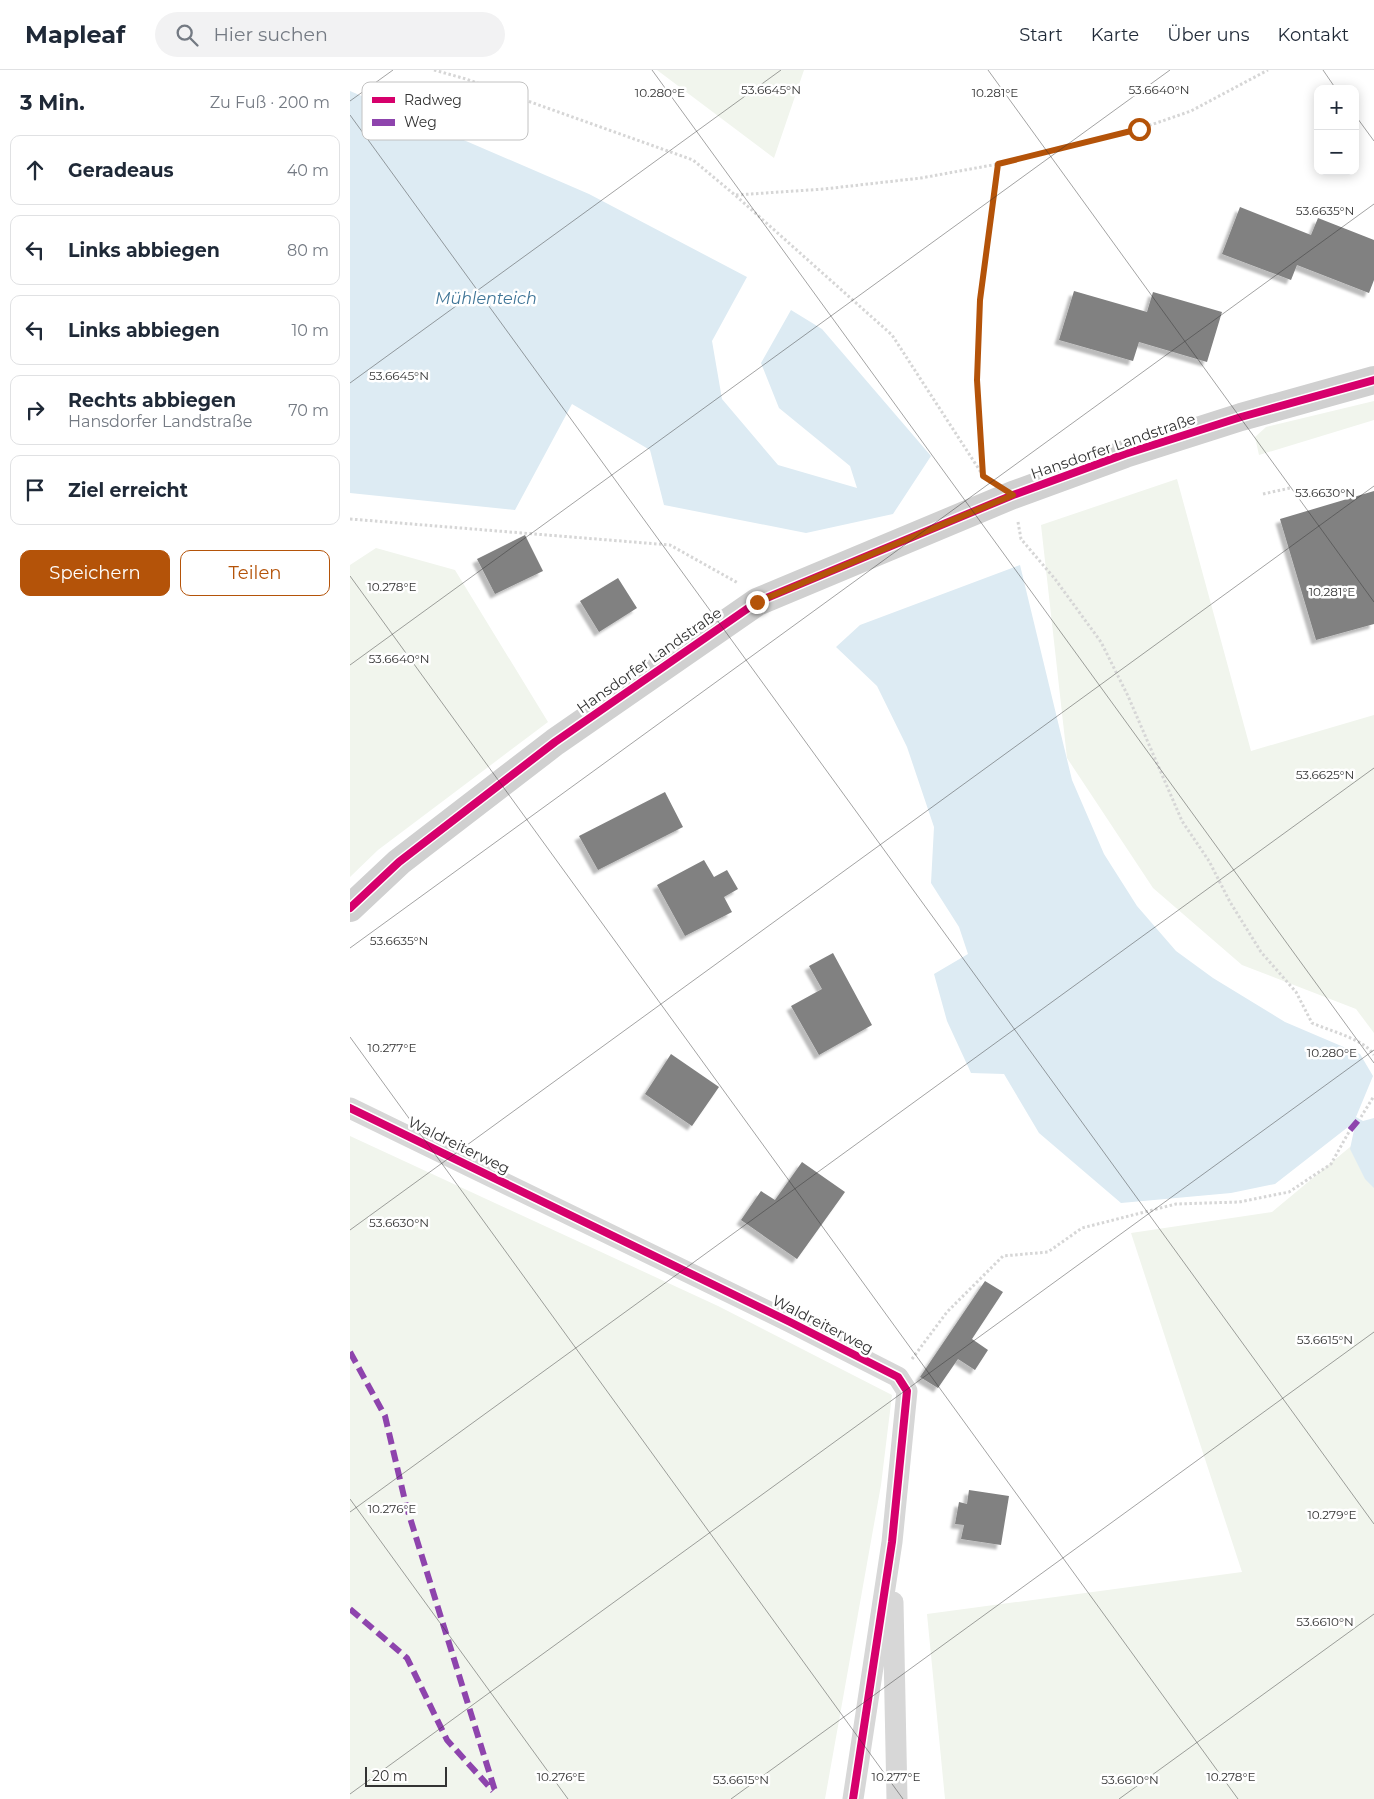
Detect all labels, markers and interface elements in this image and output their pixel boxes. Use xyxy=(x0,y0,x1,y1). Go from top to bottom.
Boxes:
search box xyxy=(155,12,505,57)
text: Mapleaf xyxy=(25,20,125,49)
icon: search xyxy=(173,21,201,49)
text: Hier suchen xyxy=(213,23,328,46)
text: Start xyxy=(1019,24,1063,46)
text: Karte xyxy=(1091,24,1139,46)
text: Über uns xyxy=(1167,24,1250,46)
text: Kontakt xyxy=(1278,24,1349,46)
legend xyxy=(362,82,528,140)
text: 53.6645°N xyxy=(741,82,801,97)
text: 53.6640°N xyxy=(1128,82,1190,97)
text: 10.280°E xyxy=(635,85,685,100)
text: 10.281°E xyxy=(972,85,1018,100)
map controls xyxy=(1314,85,1359,175)
button: + xyxy=(1314,85,1359,130)
text: 3 Min. xyxy=(20,90,85,115)
text: Radweg xyxy=(404,91,462,109)
text: Zu Fuß · 200 m xyxy=(210,93,330,112)
text: Weg xyxy=(404,113,437,131)
route start xyxy=(1128,118,1151,141)
button: − xyxy=(1314,130,1359,175)
icon: ahead xyxy=(21,156,49,184)
text: Geradeaus xyxy=(68,159,174,182)
text: 40 m xyxy=(287,161,329,180)
text: 53.6635°N xyxy=(1296,203,1354,218)
icon: left xyxy=(21,236,49,264)
text: Links abbiegen xyxy=(68,239,220,262)
text: 80 m xyxy=(287,241,329,260)
water label: Mühlenteich xyxy=(435,289,537,308)
icon: left xyxy=(21,316,49,344)
text: Links abbiegen xyxy=(68,319,220,342)
text: 10 m xyxy=(291,321,329,340)
text: 53.6645°N xyxy=(369,368,429,383)
text: Rechts abbiegen xyxy=(68,389,236,412)
icon: right xyxy=(21,396,49,424)
text: 70 m xyxy=(288,401,329,420)
street label: Hansdorfer Landstraße xyxy=(1028,409,1198,483)
text: Hansdorfer Landstraße xyxy=(68,412,252,431)
icon: arrive xyxy=(21,476,49,504)
text: Ziel erreicht xyxy=(68,479,188,502)
text: 53.6630°N xyxy=(1295,485,1355,500)
button: Speichern xyxy=(20,550,170,596)
button: Teilen xyxy=(180,550,330,596)
text: 10.278°E xyxy=(367,579,417,594)
text: 10.281°E xyxy=(1309,584,1355,599)
route end xyxy=(746,591,769,614)
street label: Hansdorfer Landstraße xyxy=(573,603,725,717)
text: 53.6640°N xyxy=(368,651,430,666)
text: 53.6625°N xyxy=(1296,767,1354,782)
text: 53.6635°N xyxy=(370,933,428,948)
text: 10.277°E xyxy=(368,1040,416,1055)
text: 10.280°E xyxy=(1307,1045,1357,1060)
street label: Waldreiterweg xyxy=(405,1112,513,1178)
text: 53.6630°N xyxy=(369,1215,429,1230)
street label: Waldreiterweg xyxy=(769,1290,877,1358)
text: 53.6615°N xyxy=(1297,1332,1353,1347)
text: 10.276°E xyxy=(368,1501,416,1516)
text: 10.279°E xyxy=(1307,1507,1357,1522)
text: 53.6610°N xyxy=(1296,1614,1354,1629)
scale bar xyxy=(365,1764,448,1787)
text: 20 m xyxy=(372,1767,408,1785)
text: 10.276°E xyxy=(537,1769,585,1784)
text: 10.277°E xyxy=(872,1769,920,1784)
text: 10.278°E xyxy=(1206,1769,1256,1784)
text: 53.6615°N xyxy=(713,1772,769,1787)
text: 53.6610°N xyxy=(1101,1772,1159,1787)

